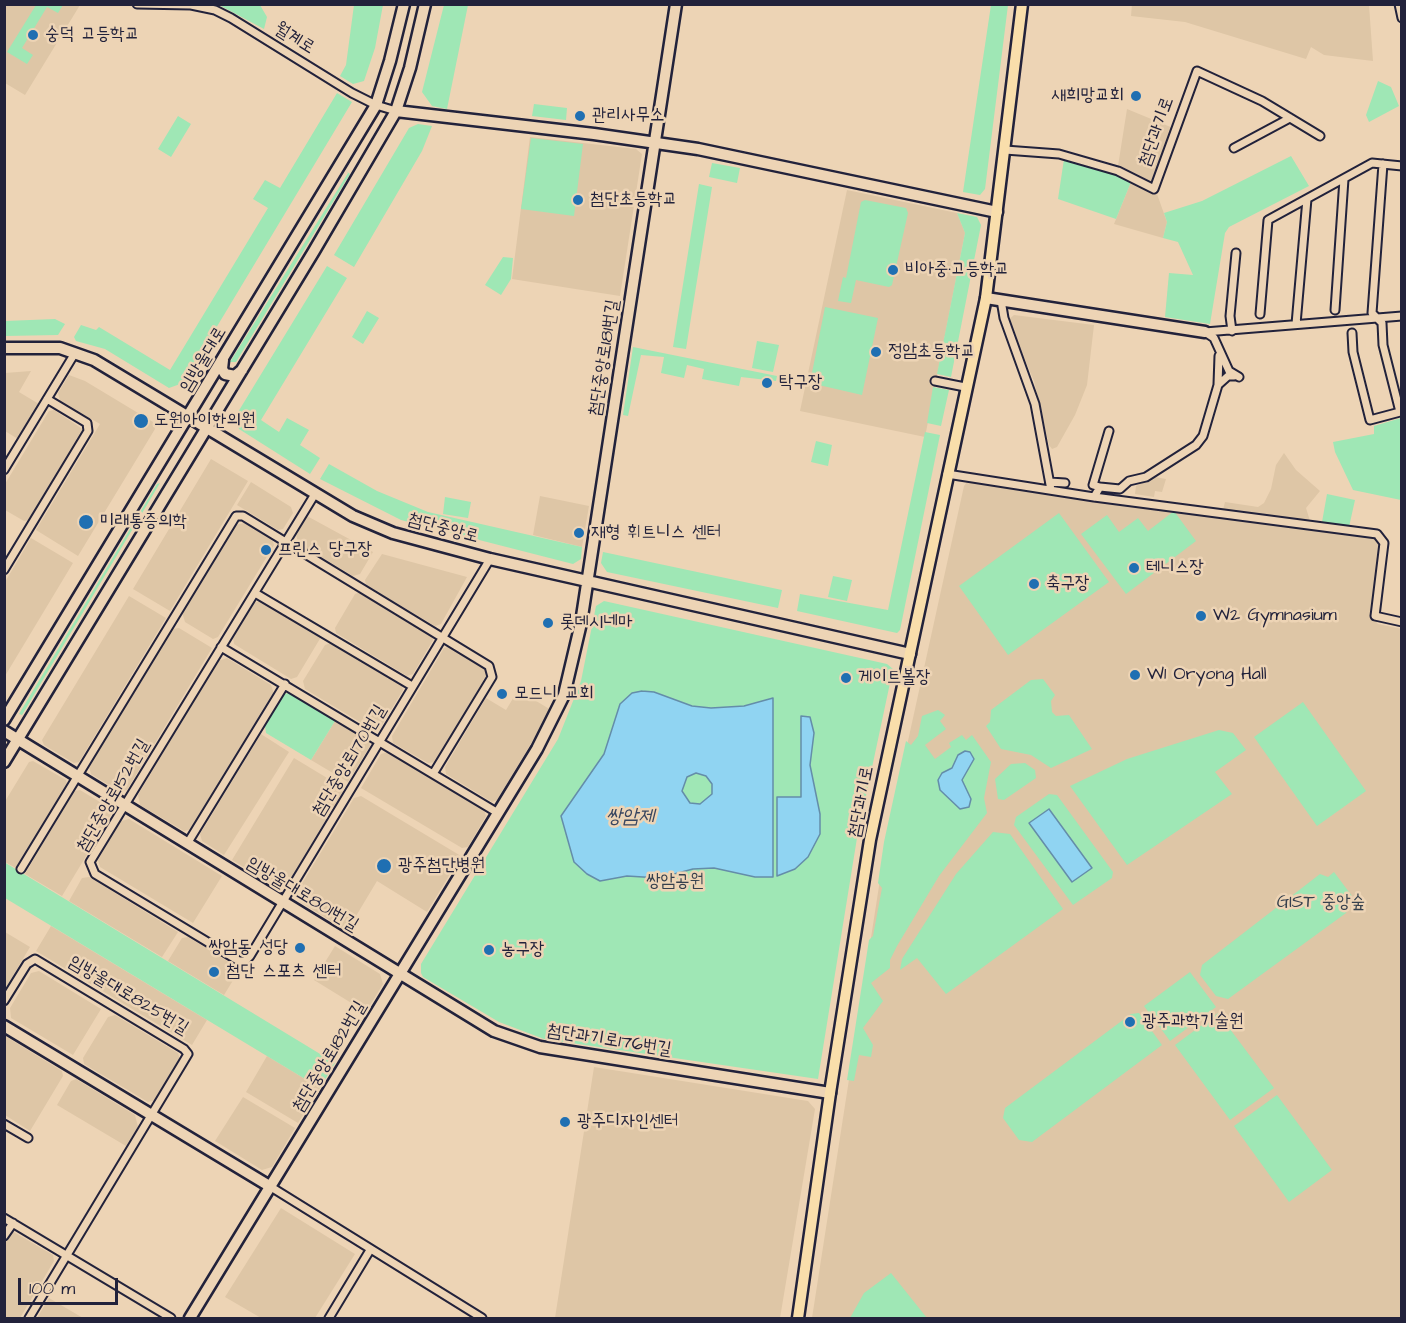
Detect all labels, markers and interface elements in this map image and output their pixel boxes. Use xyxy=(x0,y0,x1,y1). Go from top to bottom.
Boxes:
street label: 월계로 xyxy=(270,18,318,60)
place label: 숭덕 고등학교 xyxy=(45,24,139,46)
marker: 숭덕 고등학교 xyxy=(26,28,40,42)
place label: 새희망교회 xyxy=(1052,85,1124,107)
marker: 새희망교회 xyxy=(1129,89,1143,103)
street label: 첨단과기로 xyxy=(1134,94,1180,170)
place label: 관리사무소 xyxy=(592,105,664,127)
marker: 관리사무소 xyxy=(573,109,587,123)
place label: 첨단초등학교 xyxy=(590,189,677,211)
marker: 첨단초등학교 xyxy=(571,193,585,207)
place label: 비아중·고등학교 xyxy=(905,259,1009,281)
marker: 비아중·고등학교 xyxy=(886,263,900,277)
street label: 첨단중앙로181번길 xyxy=(585,298,625,418)
street label: 임방울대로 xyxy=(176,323,232,397)
place label: 정암초등학교 xyxy=(888,341,975,363)
marker: 정암초등학교 xyxy=(869,345,883,359)
place label: 탁구장 xyxy=(779,372,822,394)
marker: 탁구장 xyxy=(760,376,774,390)
place label: 도원아이한의원 xyxy=(154,410,255,432)
marker: 도원아이한의원 xyxy=(132,412,150,430)
street label: 첨단중앙로 xyxy=(405,509,481,549)
place label: 미래통증의학 xyxy=(100,511,187,533)
marker: 미래통증의학 xyxy=(77,513,95,531)
place label: 재형 휘트니스 센터 xyxy=(591,522,721,544)
marker: 재형 휘트니스 센터 xyxy=(572,526,586,540)
place label: 프린스 당구장 xyxy=(278,539,372,561)
marker: 프린스 당구장 xyxy=(259,543,273,557)
place label: 테니스장 xyxy=(1146,557,1204,579)
marker: 테니스장 xyxy=(1127,561,1141,575)
place label: 축구장 xyxy=(1046,573,1089,595)
marker: 축구장 xyxy=(1027,577,1041,591)
place label: W2 Gymnasium xyxy=(1213,605,1337,627)
marker: W2 Gymnasium xyxy=(1194,609,1208,623)
place label: 롯데시네마 xyxy=(560,612,632,634)
marker: 롯데시네마 xyxy=(541,616,555,630)
place label: W1 Oryong Hall xyxy=(1147,664,1267,686)
place label: 게이트볼장 xyxy=(858,667,930,689)
marker: W1 Oryong Hall xyxy=(1128,668,1142,682)
marker: 게이트볼장 xyxy=(839,671,853,685)
place label: 모드니 교회 xyxy=(514,683,594,705)
marker: 모드니 교회 xyxy=(495,687,509,701)
street label: 첨단중앙로170번길 xyxy=(308,701,392,821)
street label: 첨단중앙로152번길 xyxy=(73,736,155,856)
street label: 첨단과기로 xyxy=(844,764,880,840)
water label: 쌍암제 xyxy=(606,806,654,830)
street label: 임방울대로801번길 xyxy=(242,853,362,937)
place label: 광주첨단병원 xyxy=(398,855,485,877)
marker: 광주첨단병원 xyxy=(375,857,393,875)
park label: 쌍암공원 xyxy=(646,871,704,893)
park label: GIST 중앙숲 xyxy=(1277,892,1365,914)
place label: 쌍암동 성당 xyxy=(208,937,288,959)
place label: 농구장 xyxy=(501,939,544,961)
marker: 쌍암동 성당 xyxy=(293,941,307,955)
marker: 농구장 xyxy=(482,943,496,957)
street label: 임방울대로825번길 xyxy=(64,952,192,1040)
place label: 첨단 스포츠 센터 xyxy=(226,961,342,983)
marker: 첨단 스포츠 센터 xyxy=(207,965,221,979)
street label: 첨단중앙로182번길 xyxy=(288,998,372,1116)
place label: 광주과학기술원 xyxy=(1142,1011,1243,1033)
marker: 광주과학기술원 xyxy=(1123,1015,1137,1029)
street label: 첨단과기로176번길 xyxy=(545,1020,673,1062)
place label: 광주디자인센터 xyxy=(577,1111,678,1133)
marker: 광주디자인센터 xyxy=(558,1115,572,1129)
scale bar xyxy=(21,1266,122,1304)
text: 100 m xyxy=(29,1276,75,1301)

